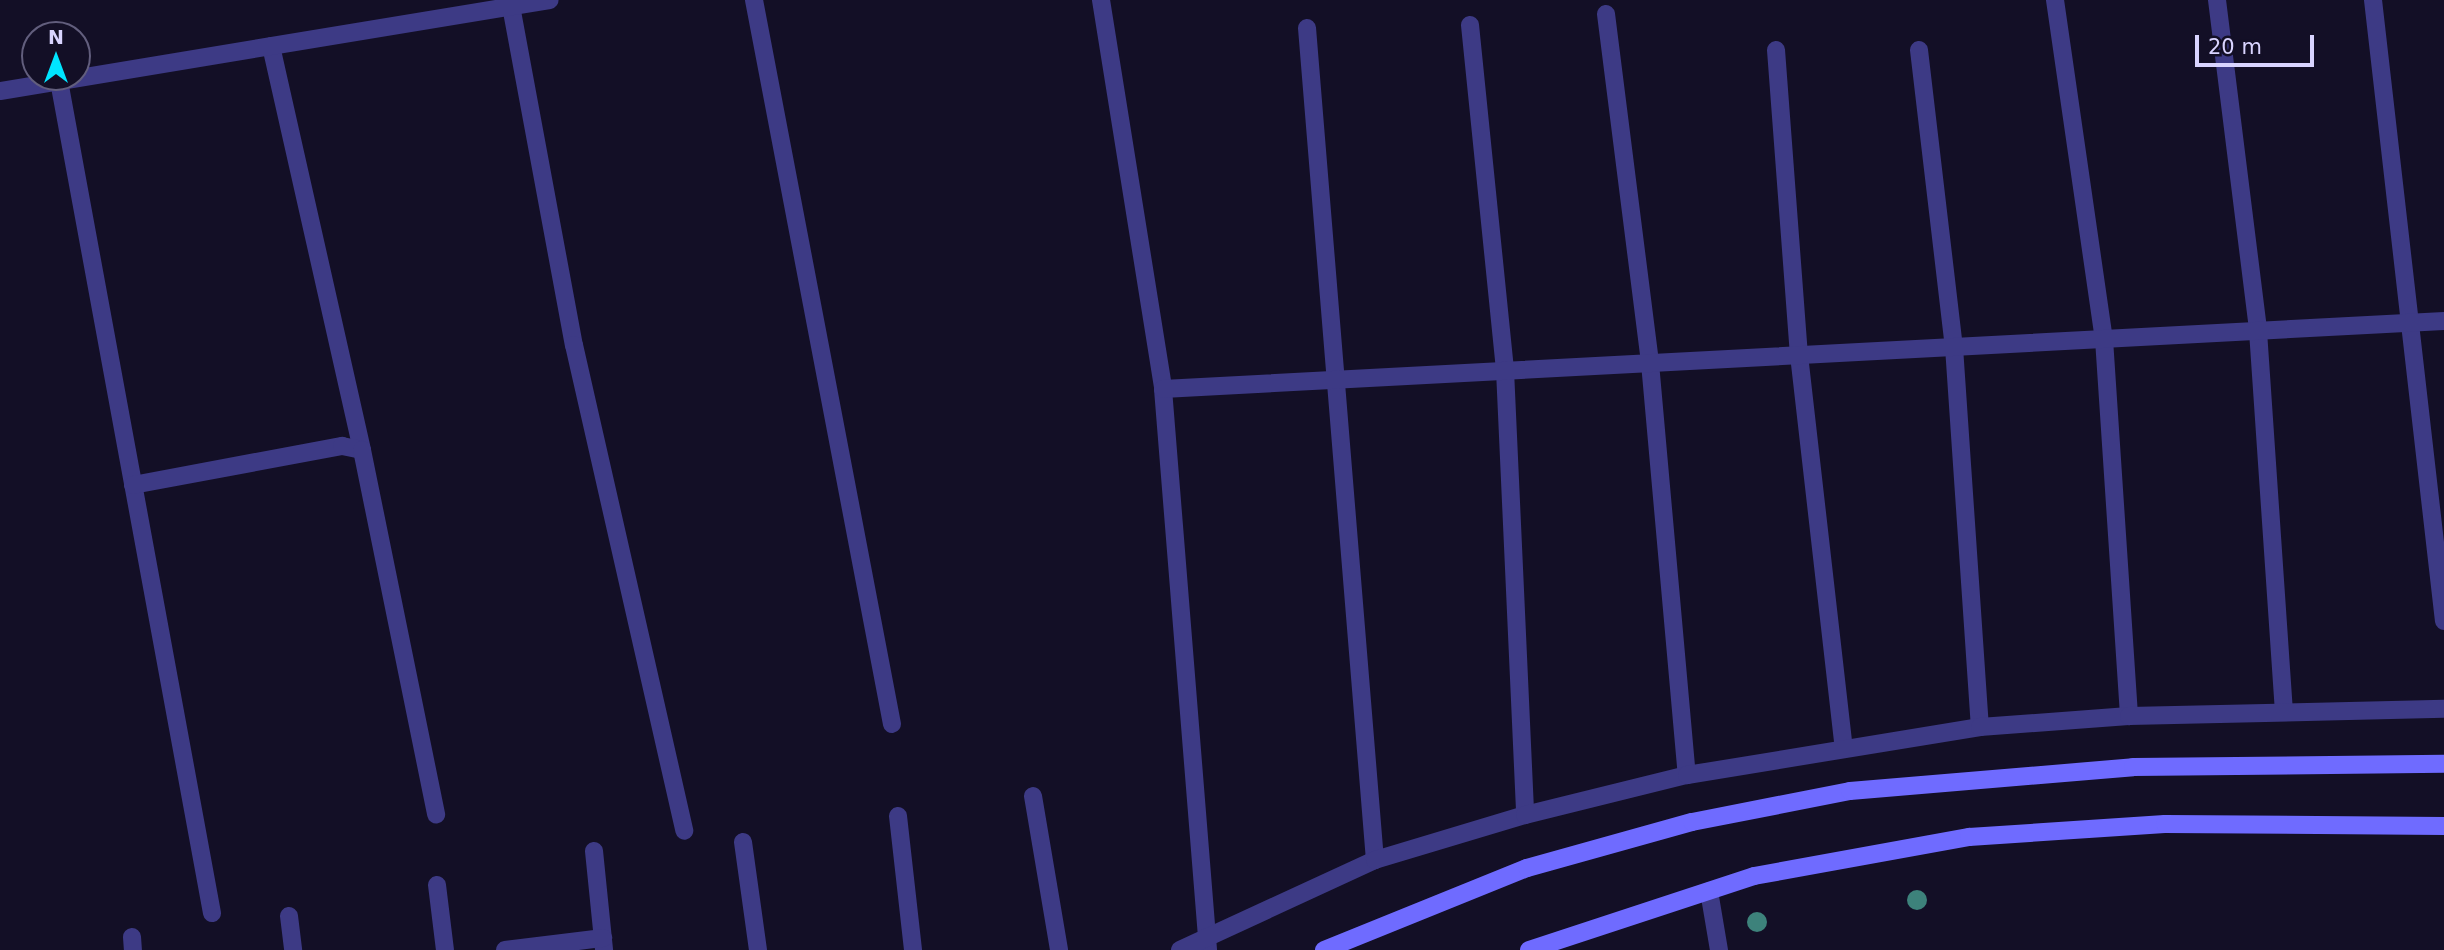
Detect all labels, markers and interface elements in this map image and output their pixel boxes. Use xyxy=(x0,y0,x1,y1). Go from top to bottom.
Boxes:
north arrow xyxy=(21,21,91,91)
scale bar xyxy=(2199,21,2318,65)
text: N xyxy=(48,26,64,48)
text: 20 m xyxy=(2208,35,2262,59)

